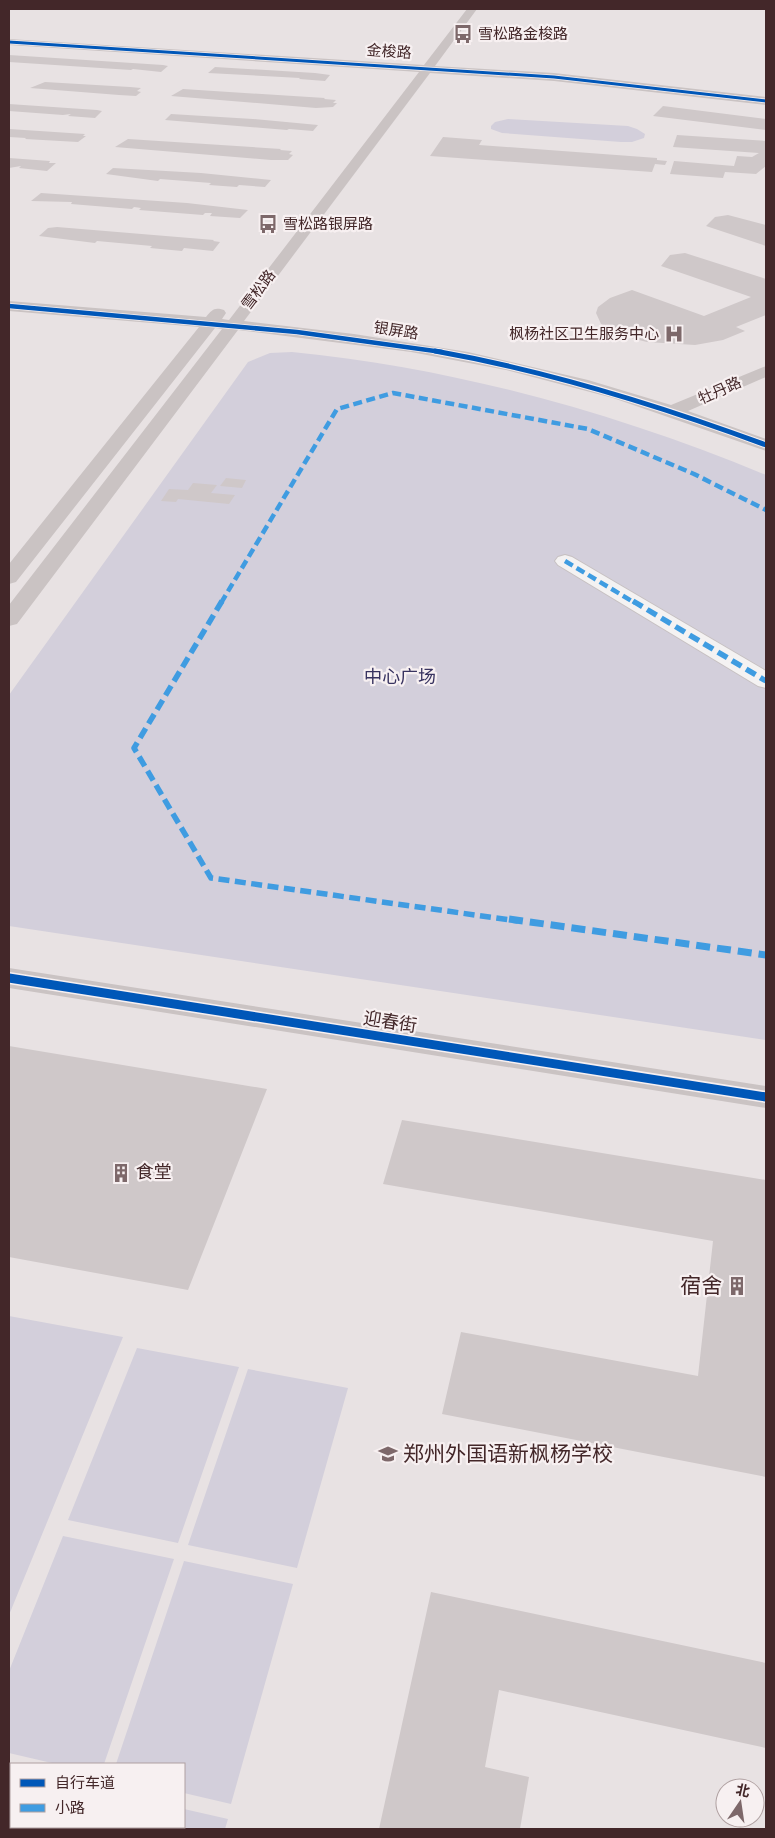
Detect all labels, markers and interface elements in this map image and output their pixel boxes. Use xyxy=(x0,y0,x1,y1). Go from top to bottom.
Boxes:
bus stop icon: 雪松路金梭路 xyxy=(452,23,474,45)
place label: 雪松路金梭路 xyxy=(478,25,568,42)
street label: 金梭路 xyxy=(366,41,412,61)
bus stop icon: 雪松路银屏路 xyxy=(257,213,279,235)
place label: 雪松路银屏路 xyxy=(283,216,373,232)
street label: 雪松路 xyxy=(239,267,279,312)
street label: 银屏路 xyxy=(373,319,420,342)
hospital icon: 枫杨社区卫生服务中心 xyxy=(663,323,685,345)
place label: 枫杨社区卫生服务中心 xyxy=(509,326,659,342)
street label: 牡丹路 xyxy=(696,374,744,407)
park label: 中心广场 xyxy=(364,667,436,687)
street label: 迎春街 xyxy=(362,1008,418,1036)
building icon: 食堂 xyxy=(110,1162,132,1184)
place label: 食堂 xyxy=(136,1162,172,1182)
place label: 宿舍 xyxy=(680,1275,722,1297)
building icon: 宿舍 xyxy=(726,1275,748,1297)
school or university icon: 郑州外国语新枫杨学校 xyxy=(377,1443,399,1465)
place label: 郑州外国语新枫杨学校 xyxy=(403,1443,613,1465)
legend xyxy=(10,1763,185,1828)
text: 自行车道 xyxy=(55,1775,115,1791)
north arrow xyxy=(715,1778,765,1828)
text: 北 xyxy=(734,1782,751,1800)
text: 小路 xyxy=(55,1800,85,1816)

